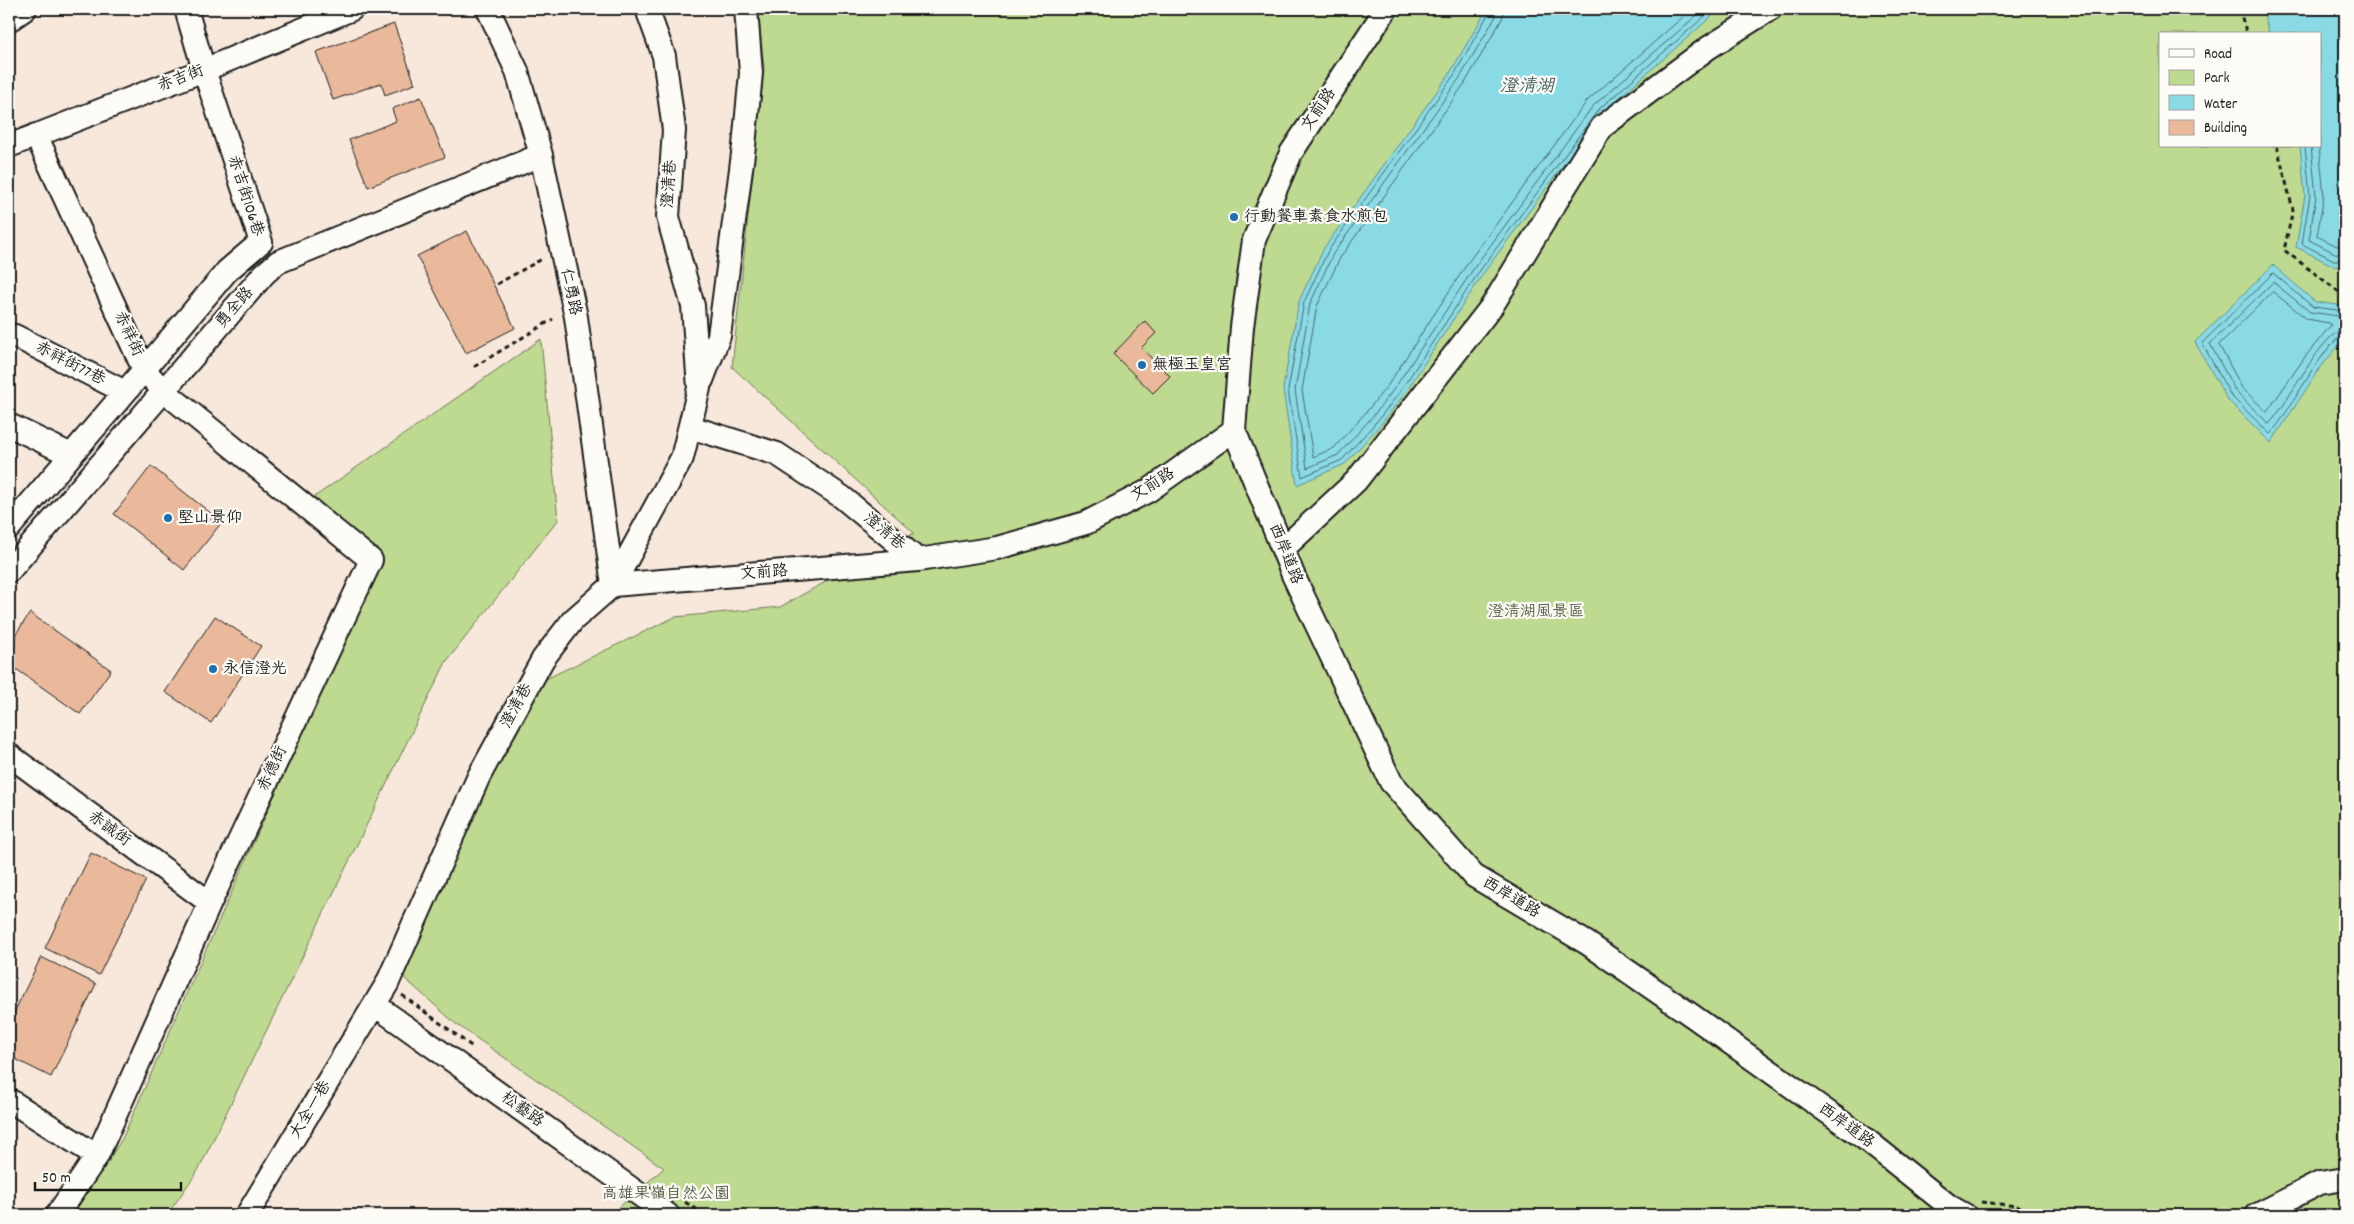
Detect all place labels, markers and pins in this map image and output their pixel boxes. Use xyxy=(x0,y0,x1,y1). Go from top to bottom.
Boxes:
place label: 行動餐車素食水煎包 xyxy=(1244,206,1388,229)
marker: 行動餐車素食水煎包 xyxy=(1228,211,1240,223)
place label: 無極玉皇宮 xyxy=(1152,354,1232,377)
marker: 無極玉皇宮 xyxy=(1136,359,1148,371)
place label: 堅山景仰 xyxy=(178,507,242,530)
marker: 堅山景仰 xyxy=(162,512,174,524)
place label: 永信澄光 xyxy=(223,658,287,681)
marker: 永信澄光 xyxy=(207,663,219,675)

